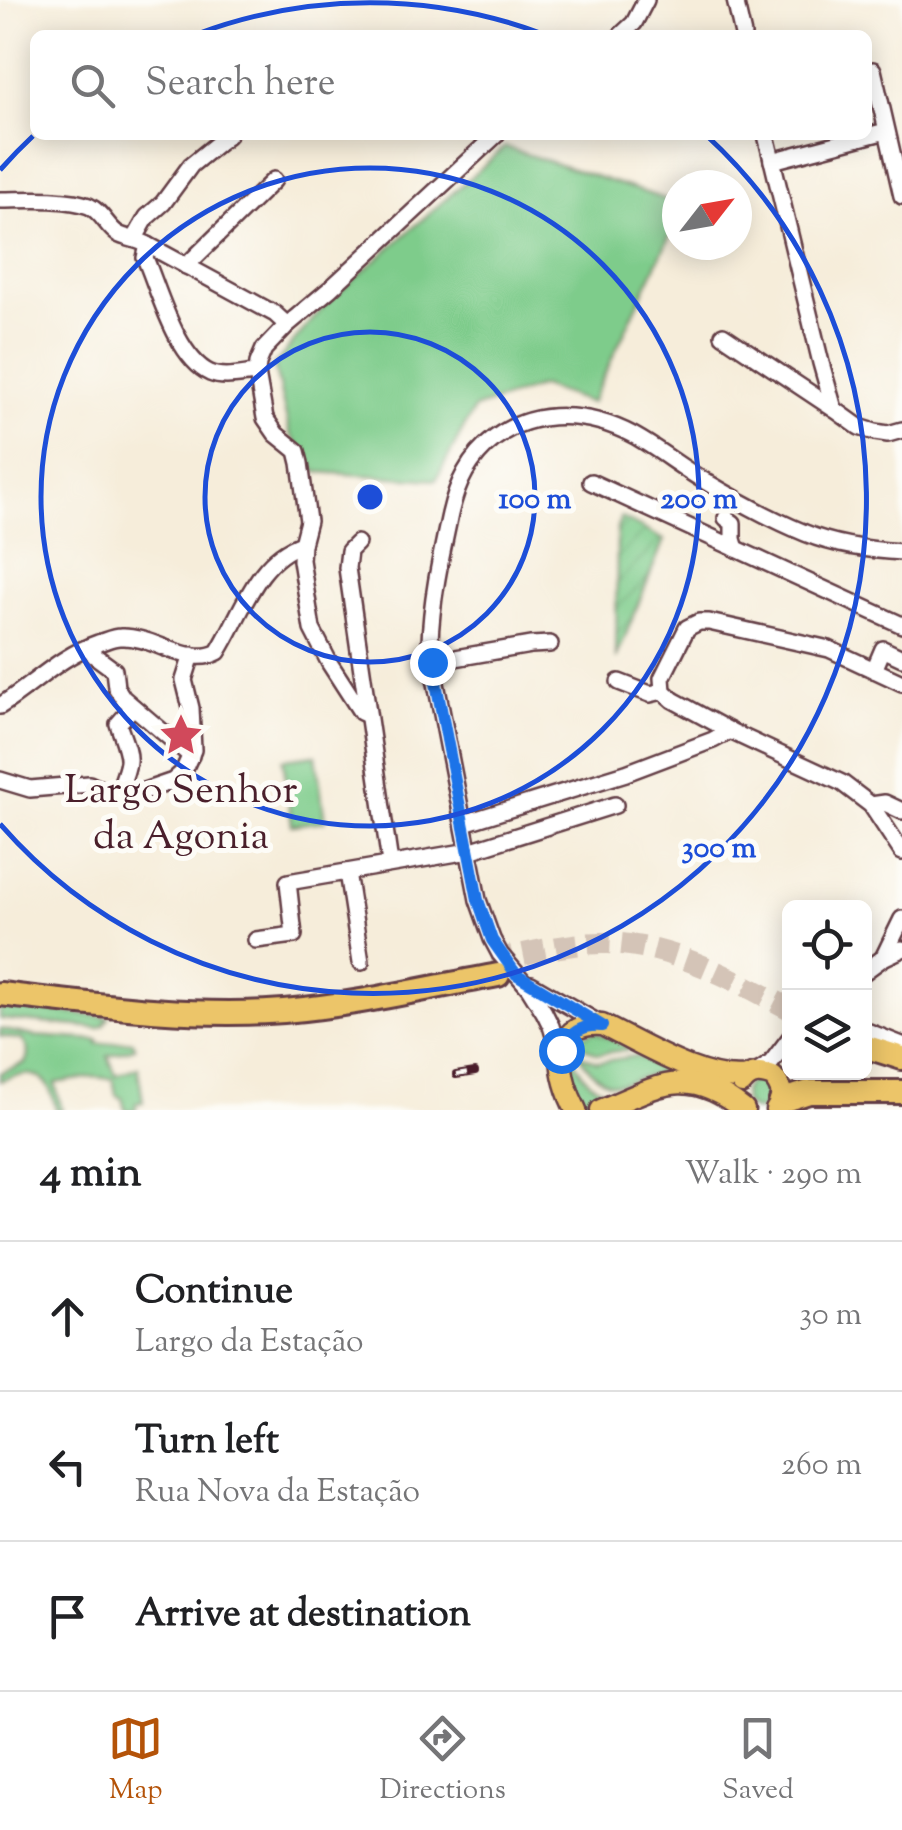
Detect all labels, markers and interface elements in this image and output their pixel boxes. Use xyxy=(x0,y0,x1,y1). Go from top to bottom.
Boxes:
search box xyxy=(30,30,872,140)
icon: search xyxy=(65,58,120,113)
text: Search here xyxy=(145,58,336,112)
north arrow xyxy=(662,170,752,260)
centre of rings xyxy=(352,479,388,515)
text: 100 m xyxy=(499,479,572,522)
text: 200 m xyxy=(661,479,738,522)
route end xyxy=(410,640,456,686)
place icon: Largo Senhor da Agonia xyxy=(157,711,205,759)
place label: Largo Senhor da Agonia xyxy=(65,764,297,867)
text: 300 m xyxy=(682,828,757,871)
map controls xyxy=(782,900,872,1080)
button: locate xyxy=(782,900,872,990)
button: layers xyxy=(782,990,872,1080)
route start xyxy=(539,1028,585,1074)
text: 4 min xyxy=(40,1145,142,1205)
text: Walk · 290 m xyxy=(684,1152,862,1198)
text: Continue xyxy=(135,1266,293,1320)
icon: ahead xyxy=(40,1289,95,1344)
text: 30 m xyxy=(799,1293,862,1339)
text: Largo da Estação xyxy=(135,1320,363,1366)
text: Turn left xyxy=(135,1416,279,1470)
icon: left xyxy=(40,1439,95,1494)
text: 260 m xyxy=(781,1443,862,1489)
text: Rua Nova da Estação xyxy=(135,1470,420,1516)
icon: arrive xyxy=(40,1589,95,1644)
text: Arrive at destination xyxy=(135,1589,471,1643)
tab: Map xyxy=(108,1711,163,1811)
tab: Directions xyxy=(379,1711,506,1811)
tab: Saved xyxy=(722,1711,794,1811)

